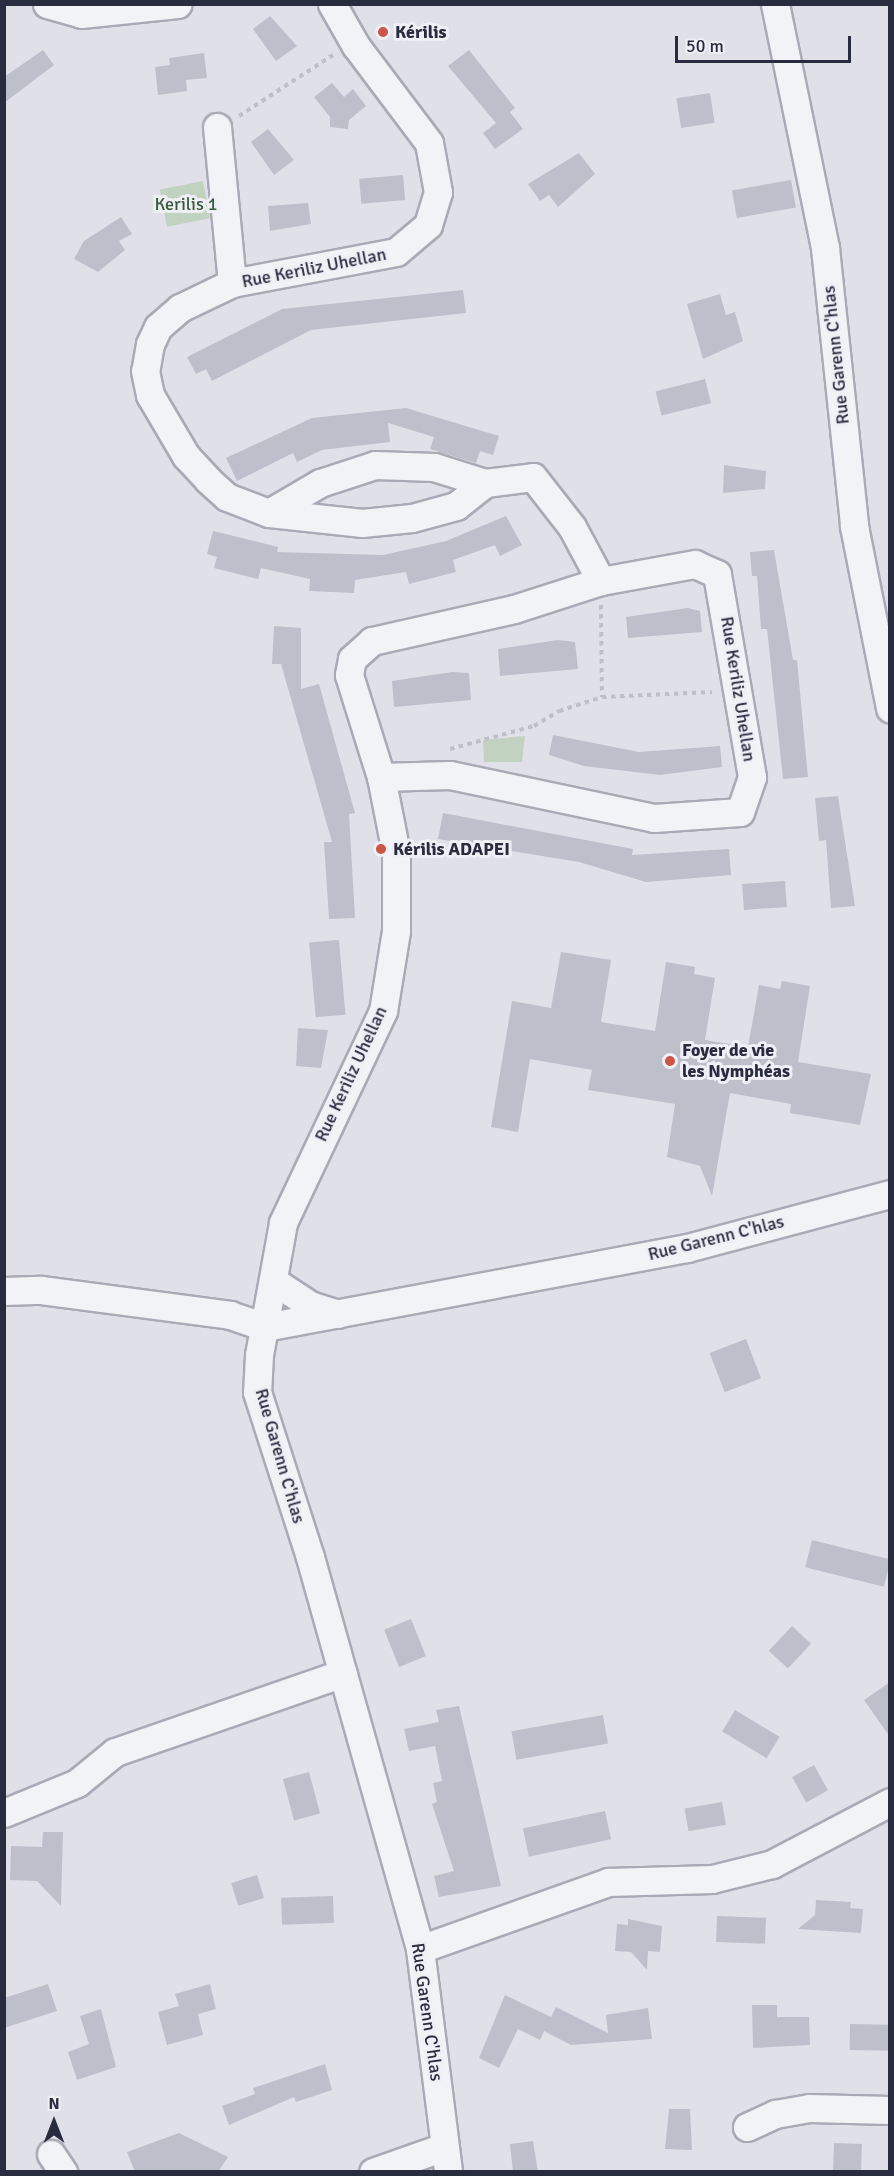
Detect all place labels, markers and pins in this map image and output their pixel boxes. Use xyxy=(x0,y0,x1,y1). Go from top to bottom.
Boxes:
place label: Kérilis xyxy=(395,21,447,43)
marker: Kérilis xyxy=(376,25,390,39)
place label: Kérilis ADAPEI xyxy=(393,838,510,860)
marker: Kérilis ADAPEI xyxy=(374,842,388,856)
place label: Foyer de vie les Nymphéas xyxy=(682,1040,790,1082)
marker: Foyer de vie les Nymphéas xyxy=(663,1054,677,1068)

